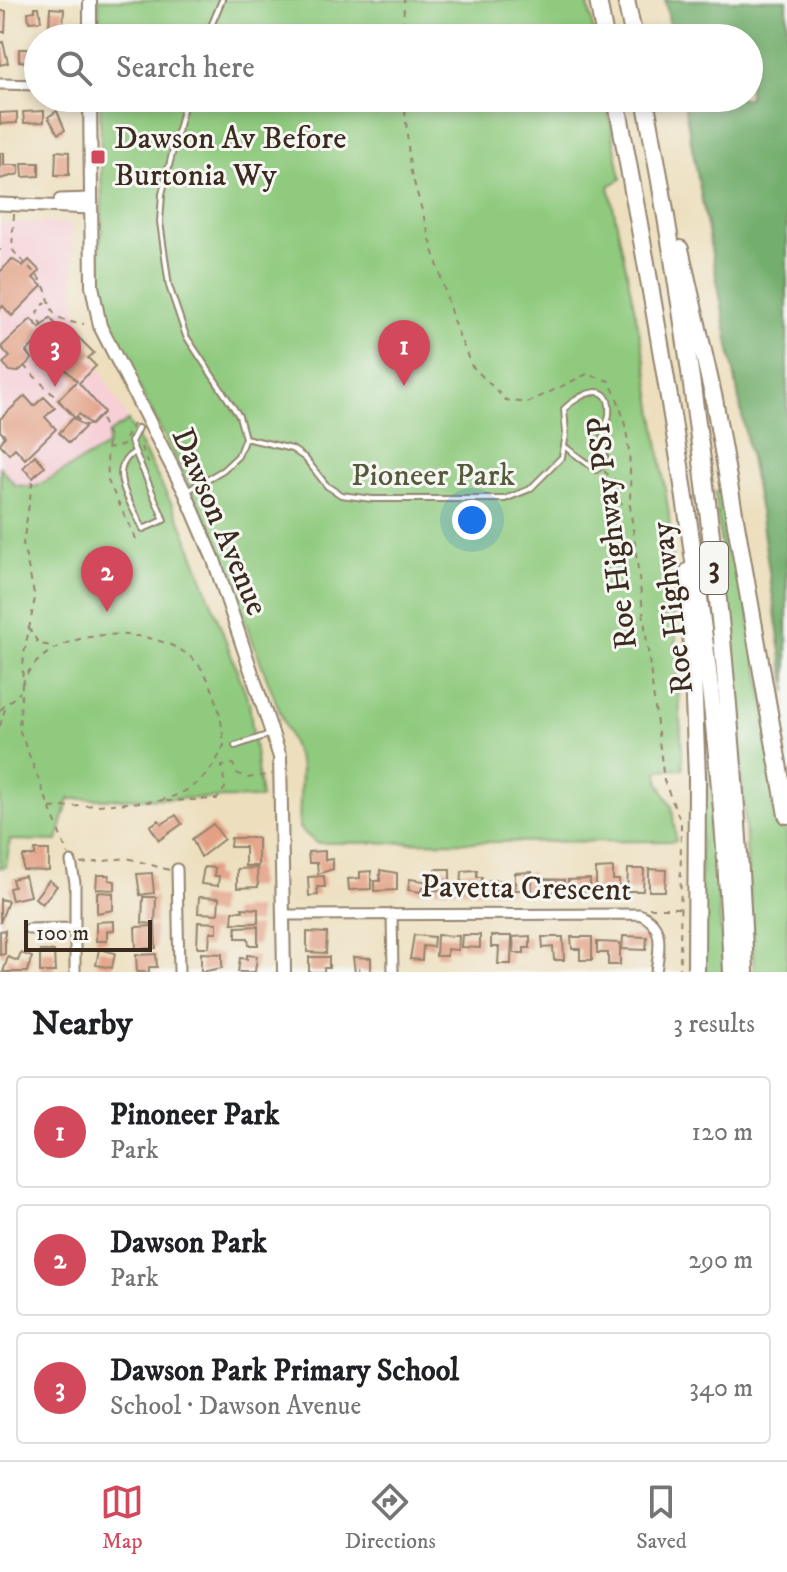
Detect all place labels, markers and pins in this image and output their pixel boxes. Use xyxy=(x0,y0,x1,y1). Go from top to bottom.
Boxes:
place label: Dawson Av Before Burtonia Wy xyxy=(114,119,346,196)
marker: Dawson Av Before Burtonia Wy xyxy=(89,148,107,166)
pin: 1 xyxy=(378,320,430,386)
pin: 3 xyxy=(29,321,81,387)
pin: 2 xyxy=(81,546,133,612)

